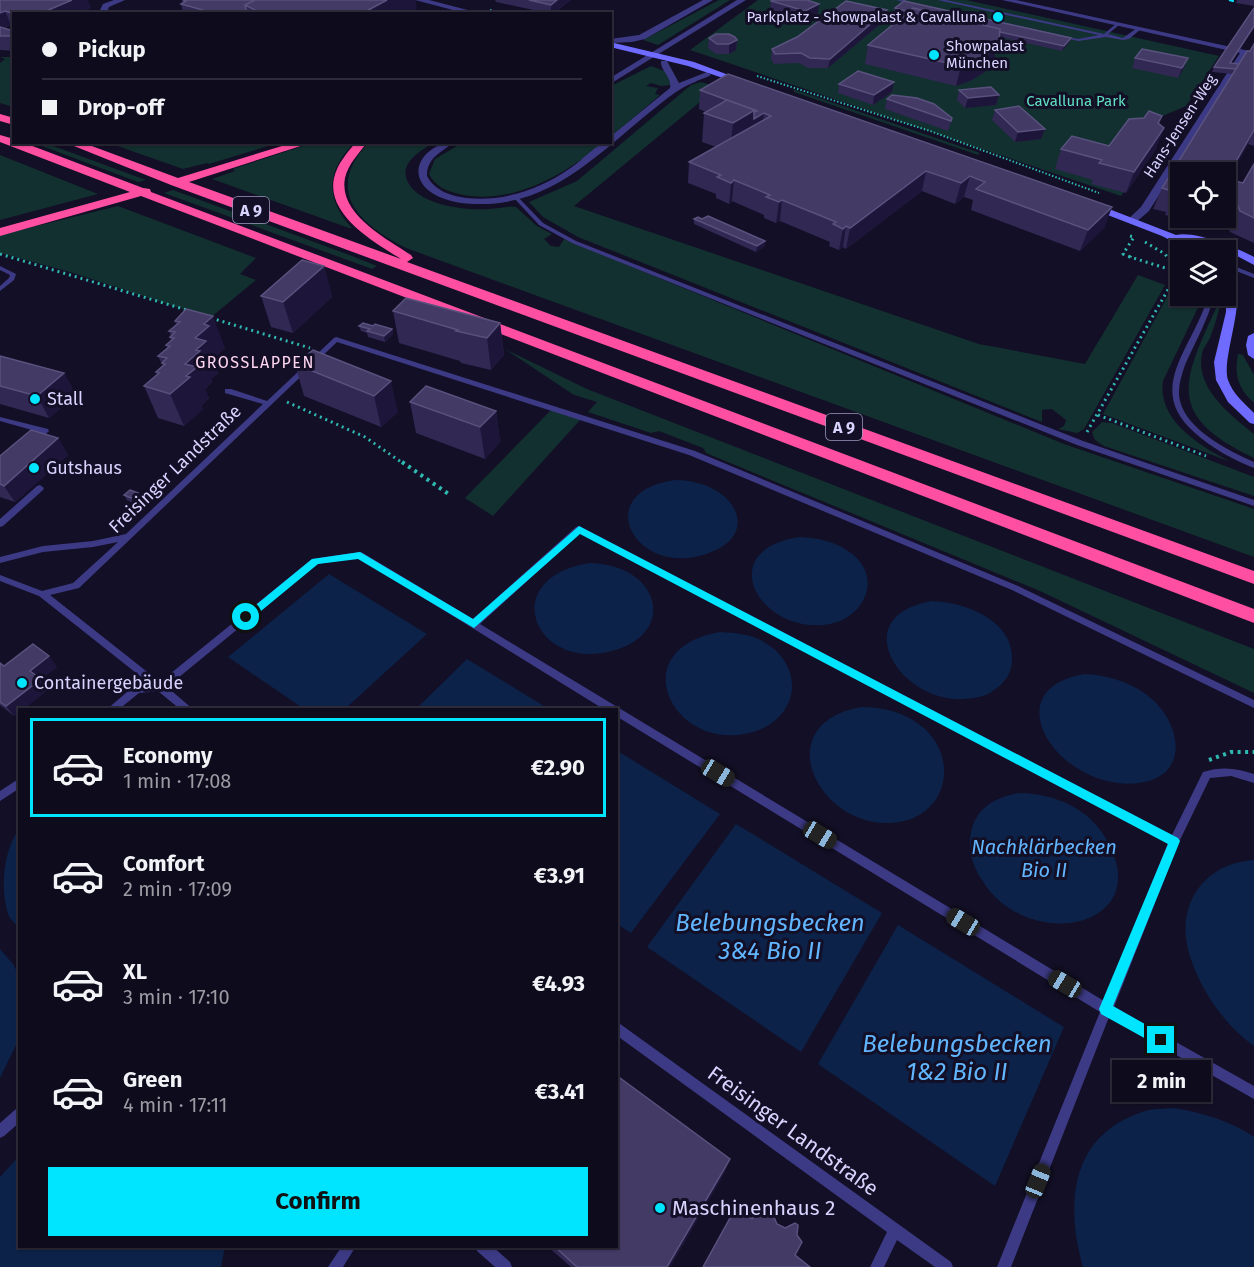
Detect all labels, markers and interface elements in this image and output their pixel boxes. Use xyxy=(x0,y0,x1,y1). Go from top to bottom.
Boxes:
place label: Parkplatz - Showpalast & Cavalluna xyxy=(746,8,986,26)
marker: Parkplatz - Showpalast & Cavalluna xyxy=(991,10,1005,24)
text: Pickup xyxy=(78,36,146,63)
place label: Showpalast München xyxy=(946,37,1025,72)
marker: Showpalast München xyxy=(927,48,941,62)
street label: Hans-Jensen-Weg xyxy=(1140,71,1220,181)
park label: Cavalluna Park xyxy=(1026,92,1126,110)
text: Drop-off xyxy=(78,94,164,121)
map controls xyxy=(1170,162,1236,306)
button: locate xyxy=(1170,162,1236,228)
road number: A 9 xyxy=(233,197,269,223)
button: layers xyxy=(1170,240,1236,306)
district label: GROSSLAPPEN xyxy=(195,353,315,372)
place label: Stall xyxy=(47,388,83,410)
marker: Stall xyxy=(28,392,42,406)
street label: Freisinger Landstraße xyxy=(104,400,246,538)
road number: A 9 xyxy=(826,414,862,440)
place label: Gutshaus xyxy=(46,457,122,479)
marker: Gutshaus xyxy=(27,461,41,475)
route start xyxy=(232,603,259,630)
place label: Containergebäude xyxy=(34,672,183,694)
marker: Containergebäude xyxy=(15,676,29,690)
icon: car xyxy=(51,741,105,795)
text: Economy xyxy=(123,742,212,769)
text: €2.90 xyxy=(531,754,585,781)
car xyxy=(698,756,738,790)
text: 1 min · 17:08 xyxy=(123,769,231,793)
car xyxy=(800,818,840,852)
water label: Nachklärbecken Bio II xyxy=(971,835,1117,882)
icon: car xyxy=(51,849,105,903)
text: Comfort xyxy=(123,850,204,877)
text: €3.91 xyxy=(534,862,585,889)
text: 2 min · 17:09 xyxy=(123,877,232,901)
car xyxy=(943,905,983,939)
water label: Belebungsbecken 3&4 Bio II xyxy=(675,909,865,965)
icon: car xyxy=(51,957,105,1011)
text: XL xyxy=(123,958,147,985)
car xyxy=(1045,967,1085,1001)
text: €4.93 xyxy=(532,970,585,997)
text: 3 min · 17:10 xyxy=(123,985,230,1009)
route end xyxy=(1147,1026,1174,1053)
water label: Belebungsbecken 1&2 Bio II xyxy=(862,1030,1052,1086)
street label: Freisinger Landstraße xyxy=(703,1060,883,1202)
callout: 2 min xyxy=(1112,1061,1210,1103)
icon: car xyxy=(51,1065,105,1119)
text: Green xyxy=(123,1066,182,1093)
text: 2 min xyxy=(1137,1069,1186,1093)
text: €3.41 xyxy=(535,1078,585,1105)
text: 4 min · 17:11 xyxy=(123,1093,227,1117)
car xyxy=(1023,1161,1053,1201)
button: Confirm xyxy=(48,1167,588,1236)
place label: Maschinenhaus 2 xyxy=(672,1195,835,1221)
marker: Maschinenhaus 2 xyxy=(653,1201,667,1215)

